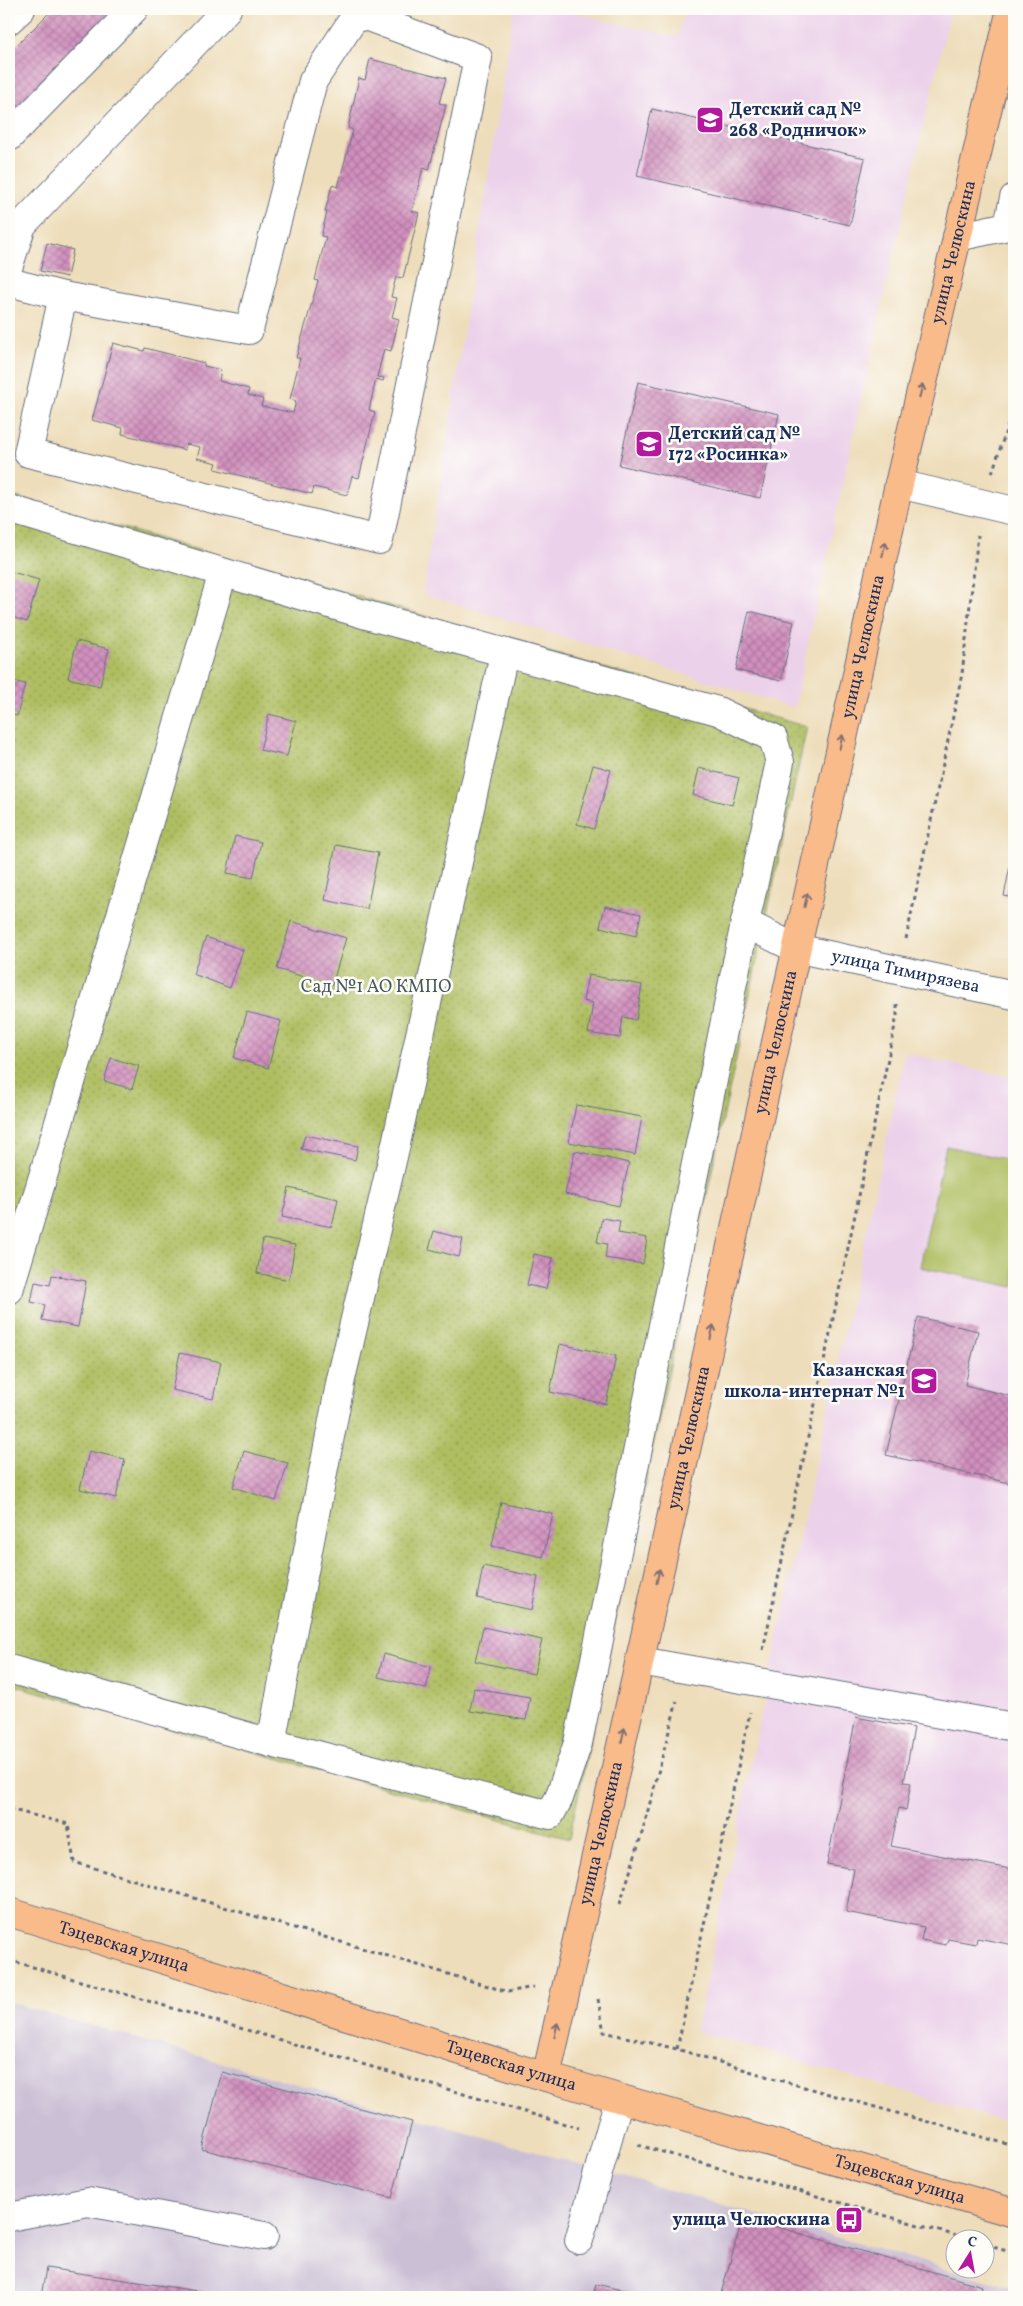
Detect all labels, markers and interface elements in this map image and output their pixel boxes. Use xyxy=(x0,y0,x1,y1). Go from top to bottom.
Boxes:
place label: Детский сад № 268 «Родничок» xyxy=(729,98,867,144)
school or university icon: Детский сад № 268 «Родничок» xyxy=(695,105,725,135)
street label: улица Челюскина xyxy=(925,178,983,326)
one-way arrow xyxy=(917,383,926,399)
place label: Детский сад № 172 «Росинка» xyxy=(668,422,800,468)
school or university icon: Детский сад № 172 «Росинка» xyxy=(634,429,664,459)
one-way arrow xyxy=(880,541,890,557)
street label: улица Челюскина xyxy=(835,572,891,721)
one-way arrow xyxy=(837,734,847,750)
one-way arrow xyxy=(802,893,811,909)
street label: улица Тимирязева xyxy=(829,944,982,1000)
street label: улица Челюскина xyxy=(748,968,804,1117)
park label: Сад №1 АО КМПО xyxy=(301,975,451,1000)
one-way arrow xyxy=(707,1324,717,1340)
place label: Казанская школа-интернат №1 xyxy=(724,1359,905,1405)
street label: улица Челюскина xyxy=(661,1363,717,1512)
school or university icon: Казанская школа-интернат №1 xyxy=(909,1366,939,1396)
one-way arrow xyxy=(654,1568,663,1584)
one-way arrow xyxy=(619,1727,629,1743)
street label: улица Челюскина xyxy=(573,1759,630,1908)
street label: Тэцевская улица xyxy=(55,1915,192,1979)
one-way arrow xyxy=(552,2022,561,2038)
street label: Тэцевская улица xyxy=(442,2034,579,2098)
street label: Тэцевская улица xyxy=(831,2149,968,2211)
bus stop icon: улица Челюскина xyxy=(834,2205,864,2235)
place label: улица Челюскина xyxy=(673,2208,830,2233)
north arrow xyxy=(946,2228,996,2278)
text: С xyxy=(966,2233,978,2253)

